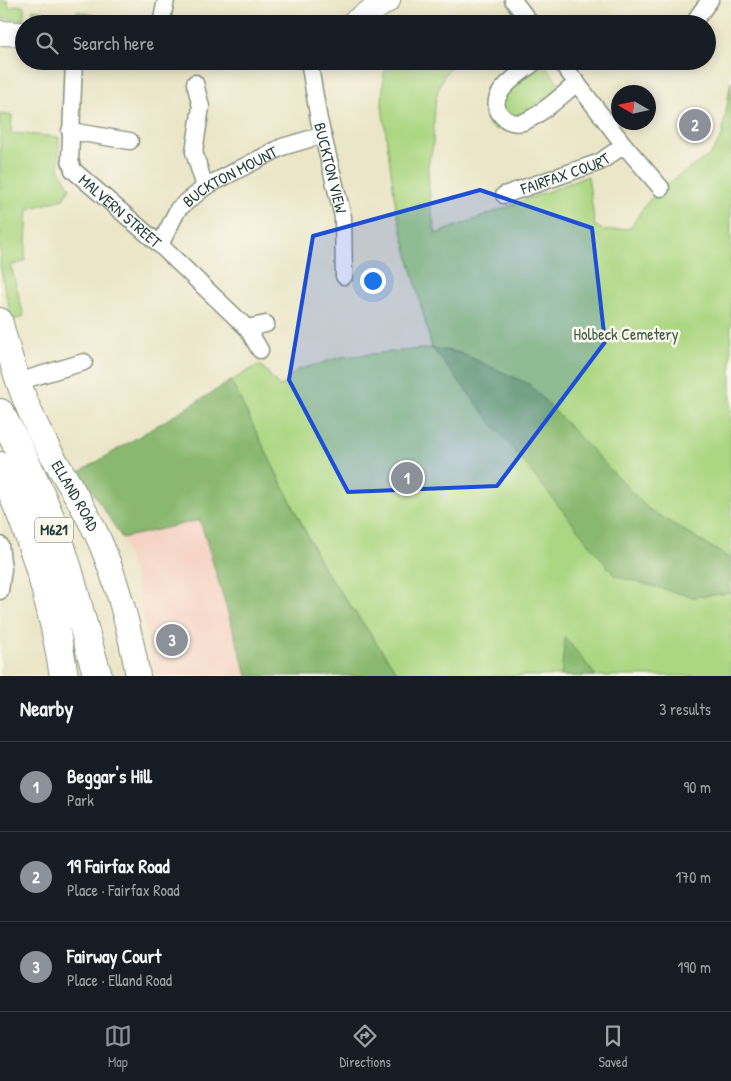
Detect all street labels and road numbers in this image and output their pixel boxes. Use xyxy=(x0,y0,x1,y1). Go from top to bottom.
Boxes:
street label: BUCKTON VIEW xyxy=(309,120,353,215)
street label: BUCKTON MOUNT xyxy=(178,140,281,212)
street label: FAIRFAX COURT xyxy=(517,147,615,200)
street label: MALVERN STREET xyxy=(74,169,167,253)
street label: ELLAND ROAD xyxy=(46,456,105,535)
road number: M621 xyxy=(35,518,73,542)

